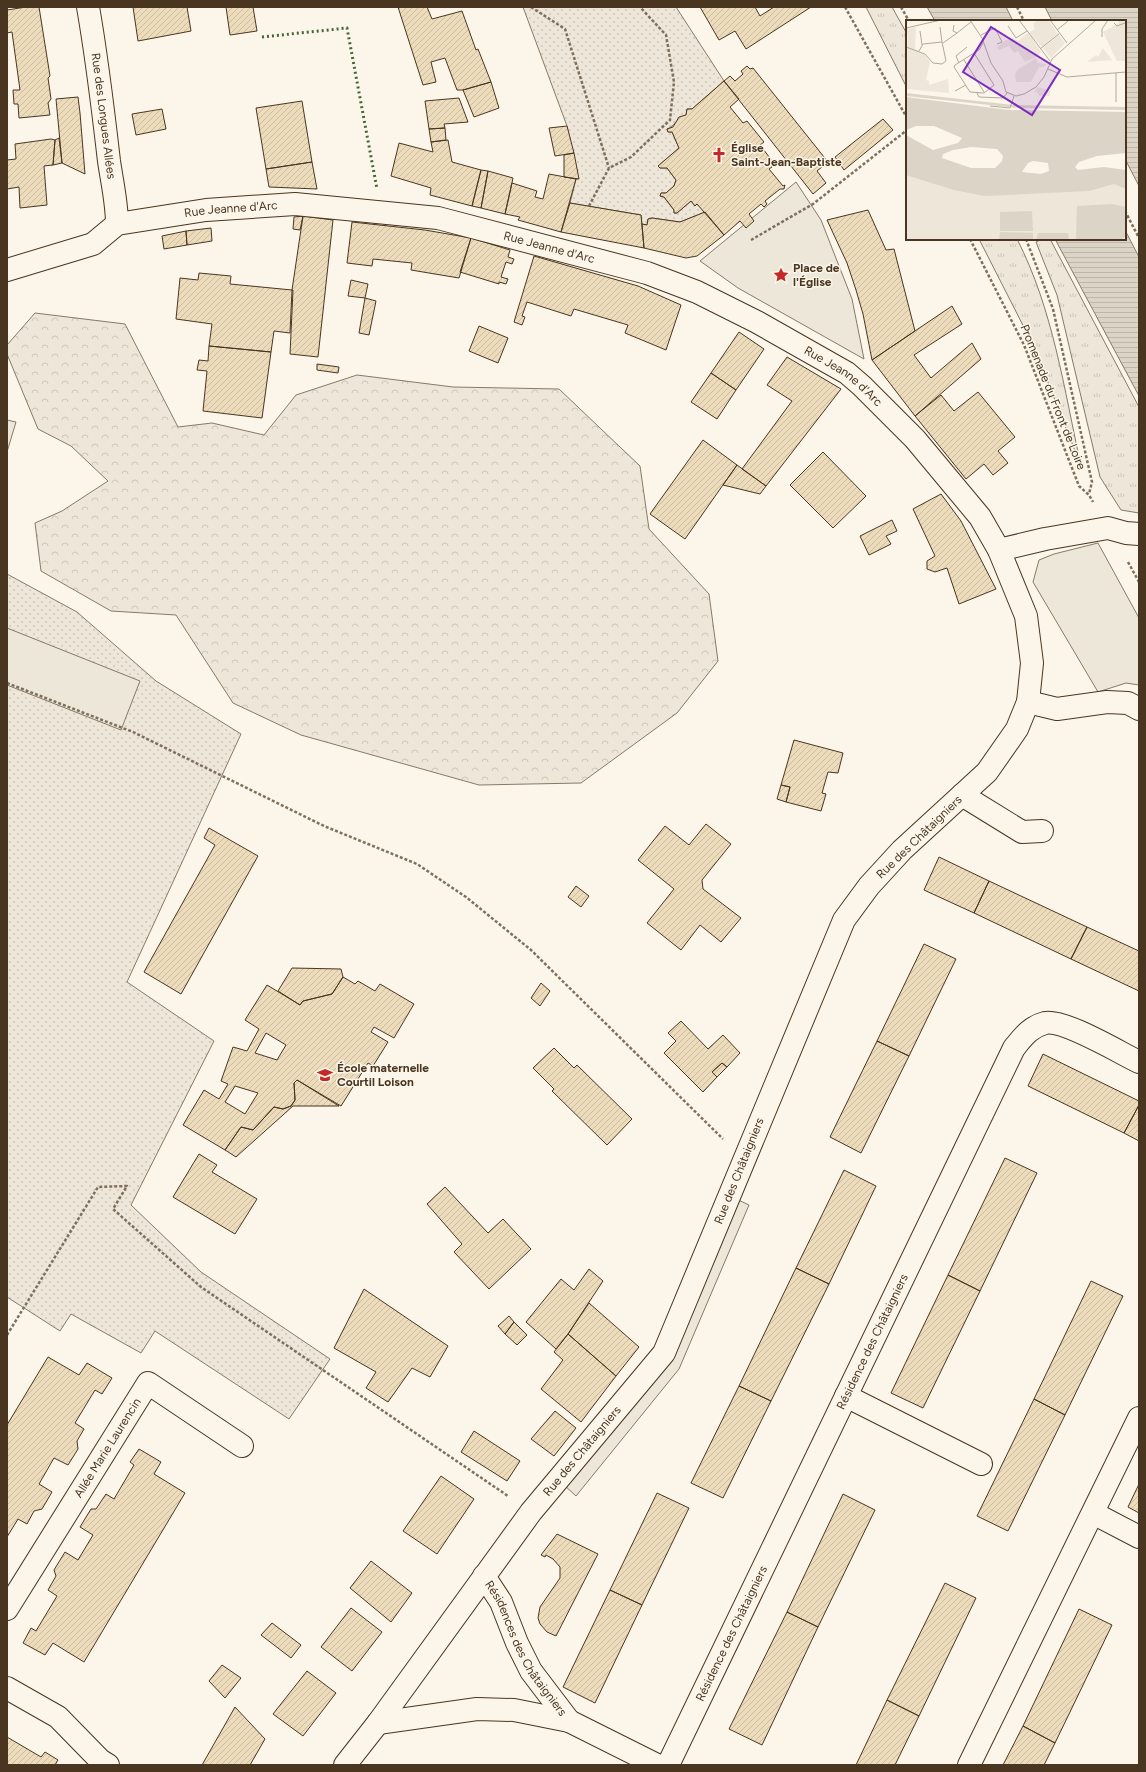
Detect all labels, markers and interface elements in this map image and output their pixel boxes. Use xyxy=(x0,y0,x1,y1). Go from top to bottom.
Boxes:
inset map xyxy=(906,20,1126,240)
street label: Rue des Longues Allées xyxy=(88,52,119,180)
place label: Église Saint-Jean-Baptiste xyxy=(731,141,842,169)
church icon: Église Saint-Jean-Baptiste xyxy=(710,146,728,164)
street label: Rue Jeanne d'Arc xyxy=(183,198,278,220)
street label: Rue Jeanne d'Arc xyxy=(502,229,597,266)
place label: Place de l'Église xyxy=(793,261,840,289)
place icon: Place de l'Église xyxy=(772,266,790,284)
street label: Promenade du Front de Loire xyxy=(1017,322,1089,472)
street label: Rue Jeanne d'Arc xyxy=(802,343,886,410)
street label: Rue des Châtaigniers xyxy=(873,792,965,881)
place label: École maternelle Courtil Loison xyxy=(337,1061,429,1089)
school or university icon: École maternelle Courtil Loison xyxy=(316,1066,334,1084)
street label: Rue des Châtaigniers xyxy=(711,1115,767,1226)
street label: Résidence des Châtaigniers xyxy=(834,1271,911,1412)
street label: Allée Marie Laurencin xyxy=(71,1395,144,1500)
street label: Rue des Châtaigniers xyxy=(540,1403,624,1499)
street label: Résidence des Châtaigniers xyxy=(693,1563,770,1704)
street label: Résidences des Châtaigniers xyxy=(482,1578,570,1719)

